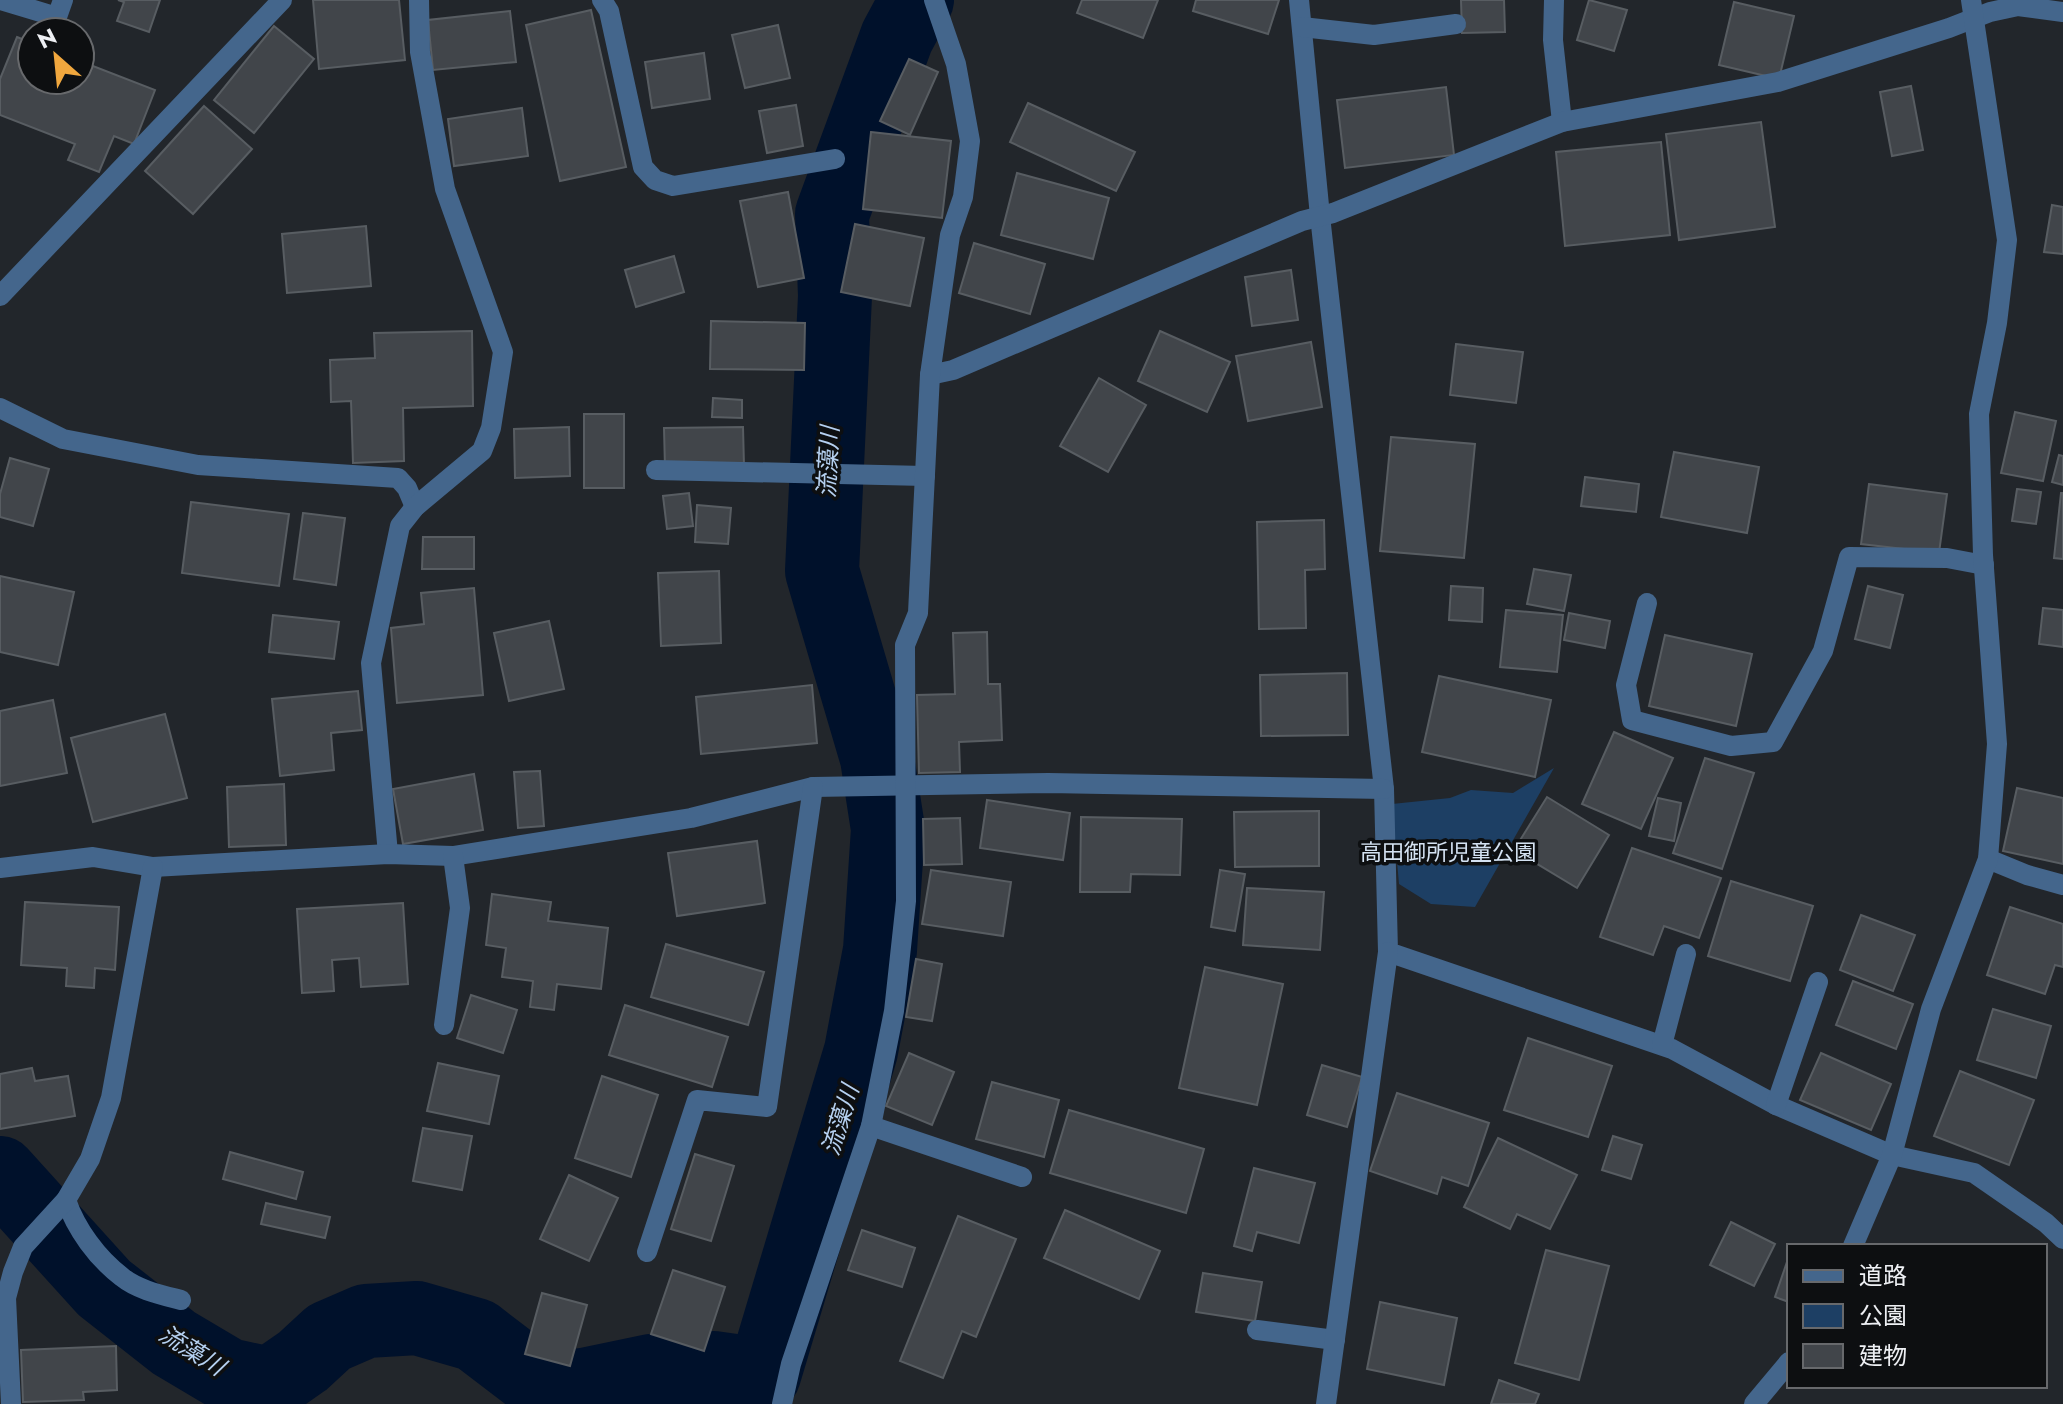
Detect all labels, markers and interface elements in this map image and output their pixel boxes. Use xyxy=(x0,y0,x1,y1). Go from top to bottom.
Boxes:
north arrow xyxy=(16,16,96,96)
text: N xyxy=(32,20,62,56)
water label: 流藻川 xyxy=(809,422,848,499)
park label: 高田御所児童公園 xyxy=(1360,836,1536,868)
water label: 流藻川 xyxy=(813,1078,868,1160)
legend xyxy=(1787,1244,2047,1388)
text: 道路 xyxy=(1859,1258,1907,1293)
text: 公園 xyxy=(1859,1298,1907,1333)
water label: 流藻川 xyxy=(152,1316,234,1386)
text: 建物 xyxy=(1859,1338,1907,1373)

